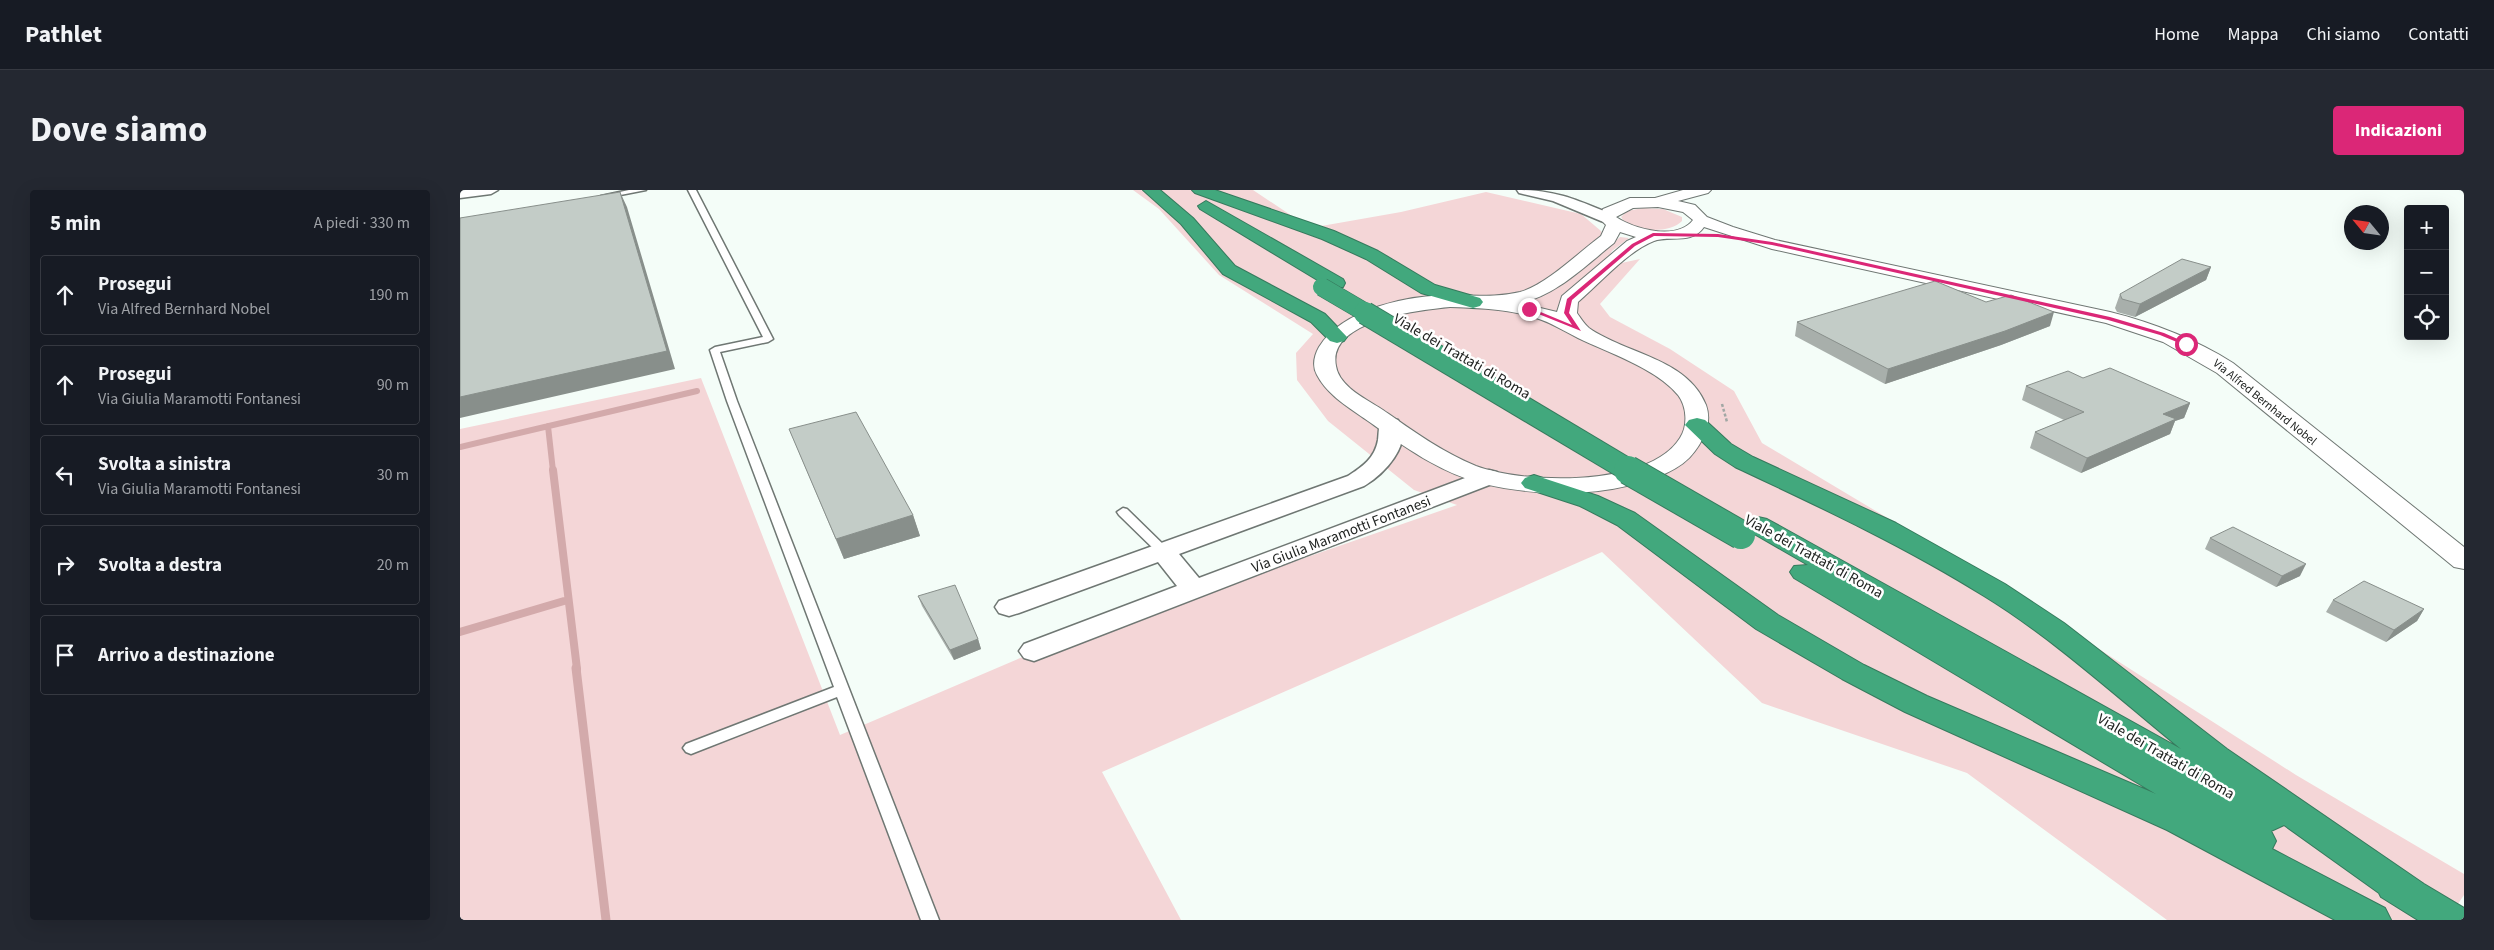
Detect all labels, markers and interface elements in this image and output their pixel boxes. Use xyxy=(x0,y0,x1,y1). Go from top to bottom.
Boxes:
text: Pathlet xyxy=(25,17,102,52)
text: Home xyxy=(2154,22,2200,47)
text: Mappa xyxy=(2228,22,2279,47)
text: Chi siamo xyxy=(2307,22,2380,47)
text: Contatti xyxy=(2408,22,2469,47)
text: Dove siamo xyxy=(30,105,208,155)
button: Indicazioni xyxy=(2333,106,2464,155)
north arrow xyxy=(2344,205,2389,250)
map controls xyxy=(2404,205,2449,340)
button: + xyxy=(2404,205,2449,250)
text: 5 min xyxy=(50,208,101,238)
text: A piedi · 330 m xyxy=(314,212,410,234)
button: − xyxy=(2404,250,2449,295)
text: Prosegui xyxy=(98,271,171,298)
icon: ahead xyxy=(51,281,79,309)
text: 190 m xyxy=(369,284,409,306)
button: locate xyxy=(2404,295,2449,340)
text: Via Alfred Bernhard Nobel xyxy=(98,298,270,320)
route end xyxy=(1518,298,1541,321)
street label: Viale dei Trattati di Roma xyxy=(1389,308,1534,404)
route start xyxy=(2175,333,2198,356)
street label: Via Alfred Bernhard Nobel xyxy=(2209,355,2320,450)
text: Prosegui xyxy=(98,361,171,388)
icon: ahead xyxy=(51,371,79,399)
text: 90 m xyxy=(377,374,409,396)
text: Via Giulia Maramotti Fontanesi xyxy=(98,388,301,410)
text: Svolta a sinistra xyxy=(98,451,231,478)
icon: left xyxy=(51,461,79,489)
text: 30 m xyxy=(377,464,409,486)
text: Via Giulia Maramotti Fontanesi xyxy=(98,478,301,500)
street label: Via Giulia Maramotti Fontanesi xyxy=(1249,491,1434,578)
street label: Viale dei Trattati di Roma xyxy=(1741,510,1887,603)
icon: right xyxy=(51,551,79,579)
text: Svolta a destra xyxy=(98,552,222,579)
text: 20 m xyxy=(377,554,409,576)
icon: arrive xyxy=(51,641,79,669)
text: Arrivo a destinazione xyxy=(98,642,275,669)
street label: Viale dei Trattati di Roma xyxy=(2093,708,2238,804)

